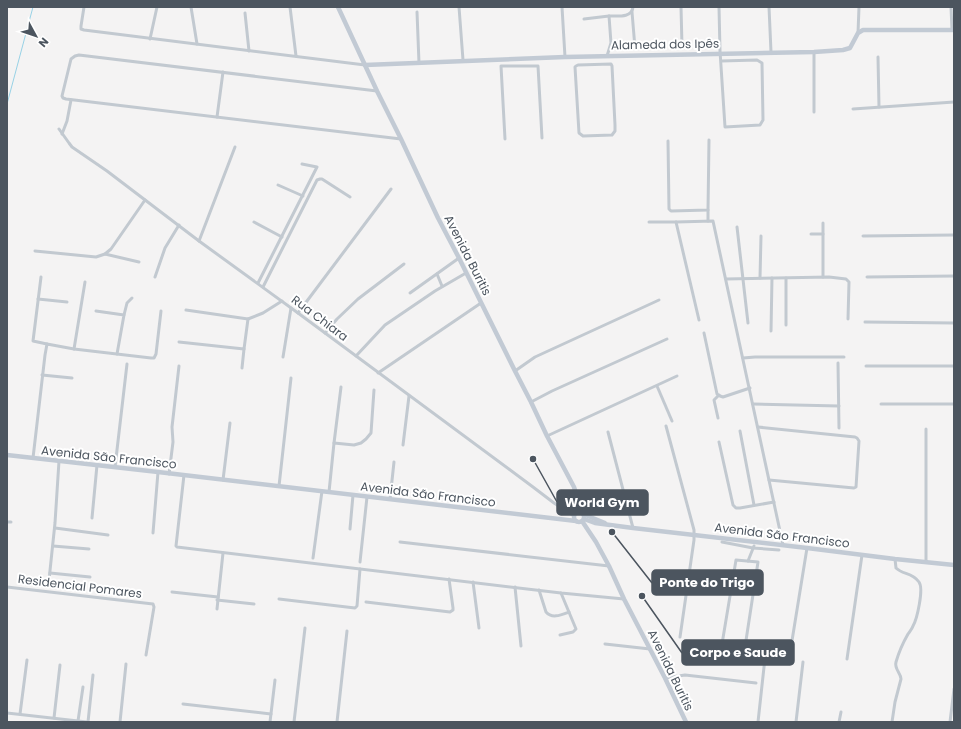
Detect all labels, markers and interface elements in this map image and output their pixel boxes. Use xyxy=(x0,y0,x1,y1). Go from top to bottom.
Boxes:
north arrow xyxy=(16,16,56,56)
text: N xyxy=(35,34,52,51)
street label: Alameda dos Ipês xyxy=(611,35,719,53)
street label: Avenida Buritis xyxy=(440,212,496,298)
street label: Rua Chiara xyxy=(288,291,352,345)
street label: Avenida São Francisco xyxy=(40,441,178,473)
street label: Avenida São Francisco xyxy=(359,477,497,511)
callout: World Gym xyxy=(557,490,648,515)
text: World Gym xyxy=(565,493,640,512)
street label: Avenida São Francisco xyxy=(713,518,851,552)
street label: Residencial Pomares xyxy=(17,570,143,602)
callout: Ponte do Trigo xyxy=(652,570,763,595)
text: Ponte do Trigo xyxy=(659,573,755,592)
street label: Avenida Buritis xyxy=(644,627,698,713)
callout: Corpo e Saude xyxy=(682,640,794,665)
text: Corpo e Saude xyxy=(690,643,786,662)

